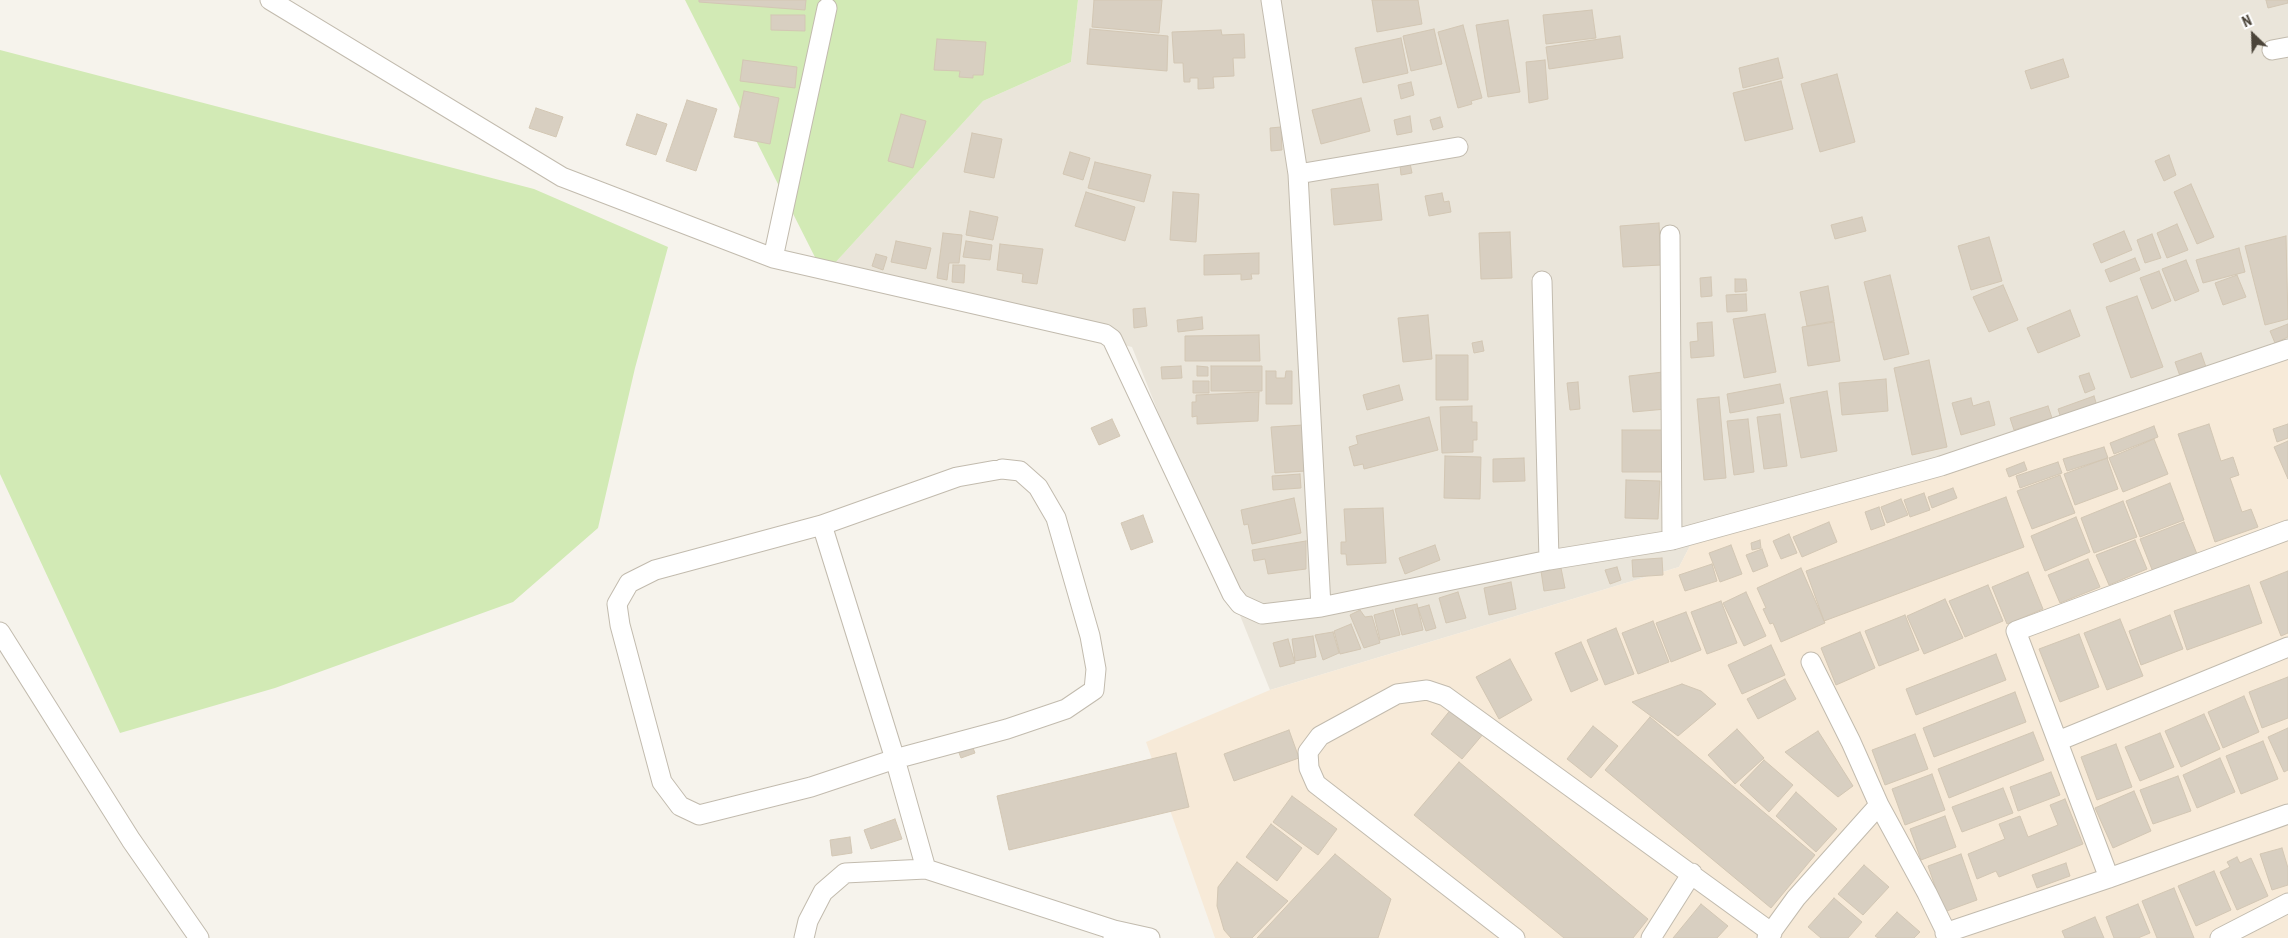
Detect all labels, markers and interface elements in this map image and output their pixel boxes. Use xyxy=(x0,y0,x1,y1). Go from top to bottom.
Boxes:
north arrow xyxy=(2228,10,2278,60)
text: N xyxy=(2240,12,2254,30)

